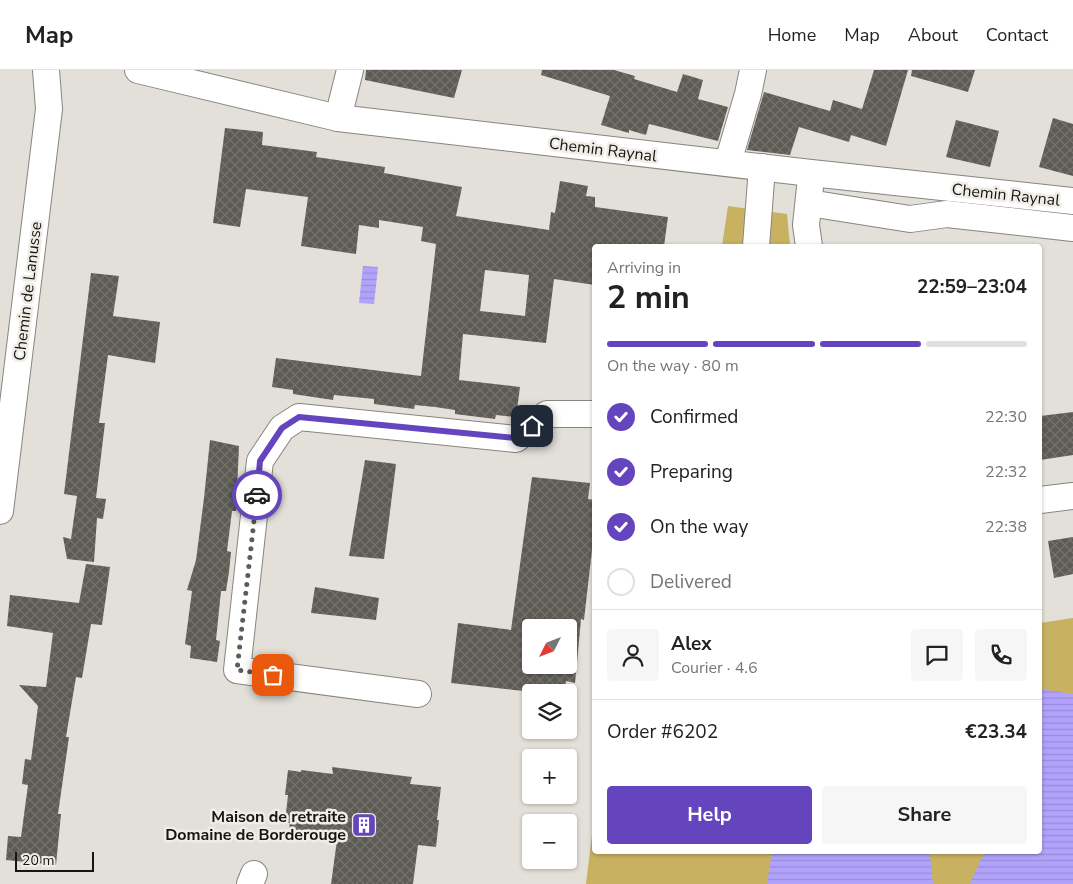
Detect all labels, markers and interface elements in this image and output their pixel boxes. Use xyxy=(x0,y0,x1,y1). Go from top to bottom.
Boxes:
text: Map xyxy=(25,19,73,51)
text: Home xyxy=(768,23,816,47)
text: Map xyxy=(844,23,880,47)
text: About xyxy=(908,23,958,47)
text: Contact xyxy=(986,23,1048,47)
street label: Chemin Raynal xyxy=(548,132,658,168)
street label: Chemin Raynal xyxy=(951,178,1061,212)
street label: Chemin de Lanusse xyxy=(9,220,47,362)
text: Arriving in xyxy=(607,257,681,279)
text: 22:59–23:04 xyxy=(917,274,1027,300)
text: 2 min xyxy=(607,276,690,319)
text: On the way · 80 m xyxy=(607,355,739,377)
icon: check xyxy=(607,403,635,431)
text: Confirmed xyxy=(650,404,738,430)
pin xyxy=(511,405,553,447)
text: 22:30 xyxy=(985,406,1027,428)
icon: home xyxy=(518,412,546,440)
icon: check xyxy=(607,458,635,486)
text: Preparing xyxy=(650,459,733,485)
text: 22:32 xyxy=(985,461,1027,483)
courier xyxy=(232,470,282,520)
icon: car xyxy=(243,481,271,509)
icon: check xyxy=(607,513,635,541)
text: On the way xyxy=(650,514,748,540)
text: 22:38 xyxy=(985,516,1027,538)
text: Delivered xyxy=(650,569,732,595)
north arrow xyxy=(522,619,578,674)
map controls xyxy=(522,619,577,869)
button: person xyxy=(607,629,659,681)
button: chat xyxy=(911,629,963,681)
button: phone xyxy=(975,629,1027,681)
text: Alex xyxy=(671,631,712,657)
pin xyxy=(252,654,294,696)
text: Courier · 4.6 xyxy=(671,657,757,679)
icon: bag xyxy=(259,661,287,689)
button: layers xyxy=(522,684,577,739)
text: Order #6202 xyxy=(607,719,718,745)
text: €23.34 xyxy=(965,719,1027,745)
button: + xyxy=(522,749,577,804)
button: Help xyxy=(607,786,812,844)
button: Share xyxy=(822,786,1027,844)
place label: Maison de retraite Domaine de Borderouge xyxy=(165,806,346,846)
building icon: Maison de retraite Domaine de Borderouge xyxy=(351,812,377,838)
button: − xyxy=(522,814,577,869)
scale bar xyxy=(15,849,94,872)
text: 20 m xyxy=(22,851,54,870)

